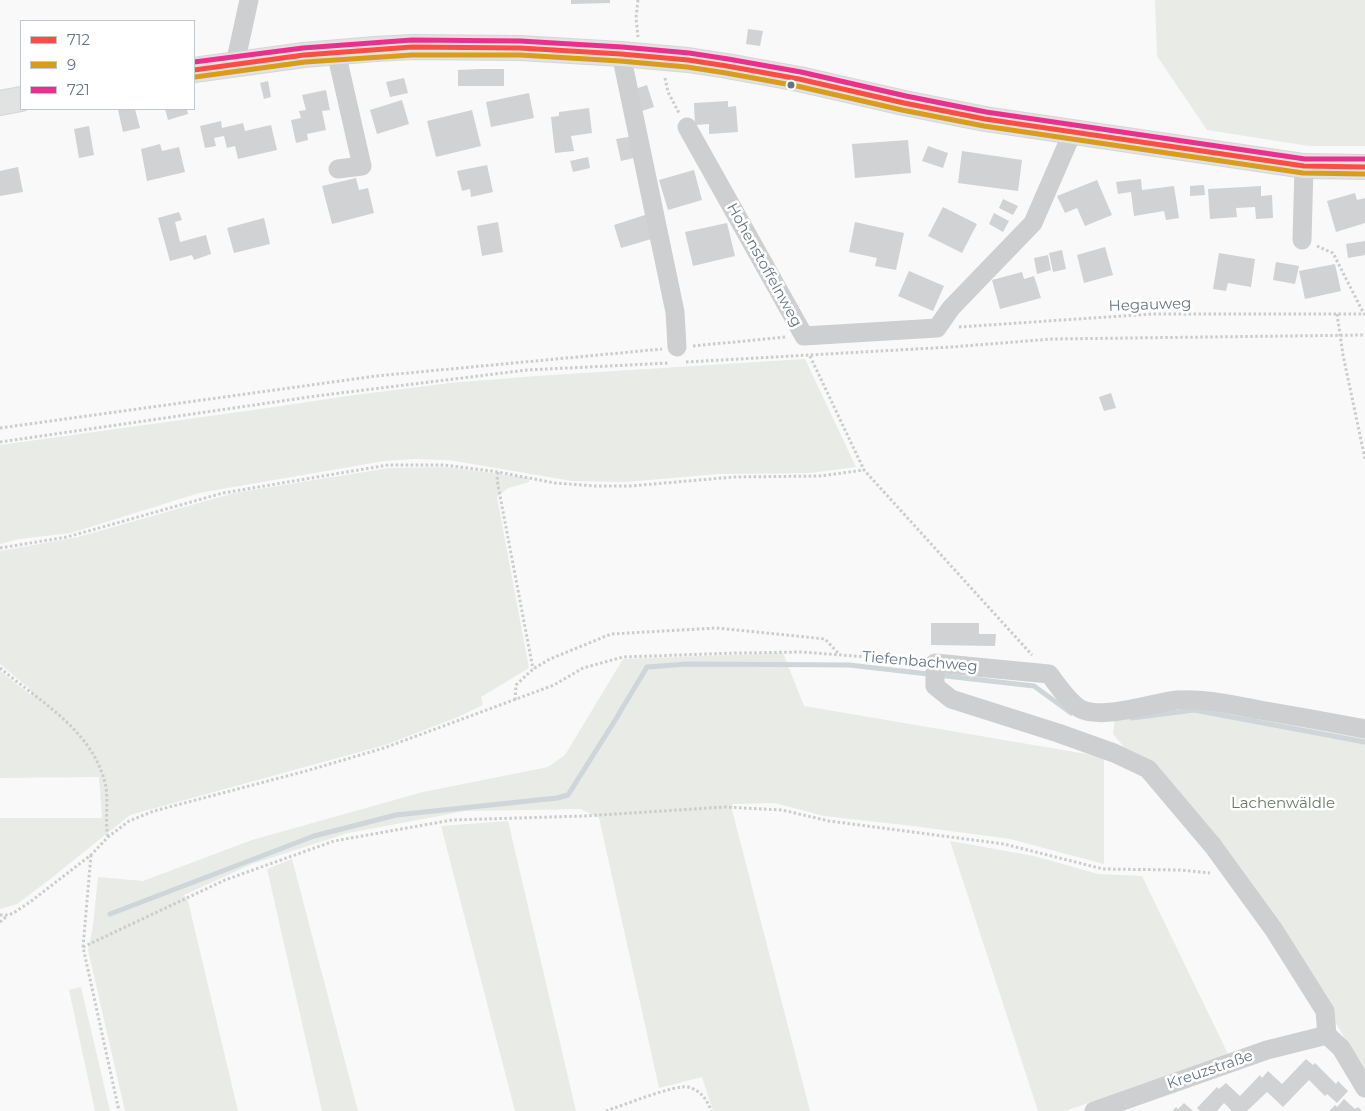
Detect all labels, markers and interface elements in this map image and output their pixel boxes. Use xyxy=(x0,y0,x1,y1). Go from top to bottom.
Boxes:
legend xyxy=(20,20,195,110)
text: 712 xyxy=(67,30,90,49)
text: 9 xyxy=(67,55,76,74)
text: 721 xyxy=(67,80,90,99)
unlabelled marker xyxy=(786,80,796,90)
street label: Hohenstoffelnweg xyxy=(722,200,806,330)
street label: Hegauweg xyxy=(1108,295,1192,315)
street label: Tiefenbachweg xyxy=(862,648,978,676)
park label: Lachenwäldle xyxy=(1231,795,1335,813)
street label: Kreuzstraße xyxy=(1165,1047,1255,1093)

